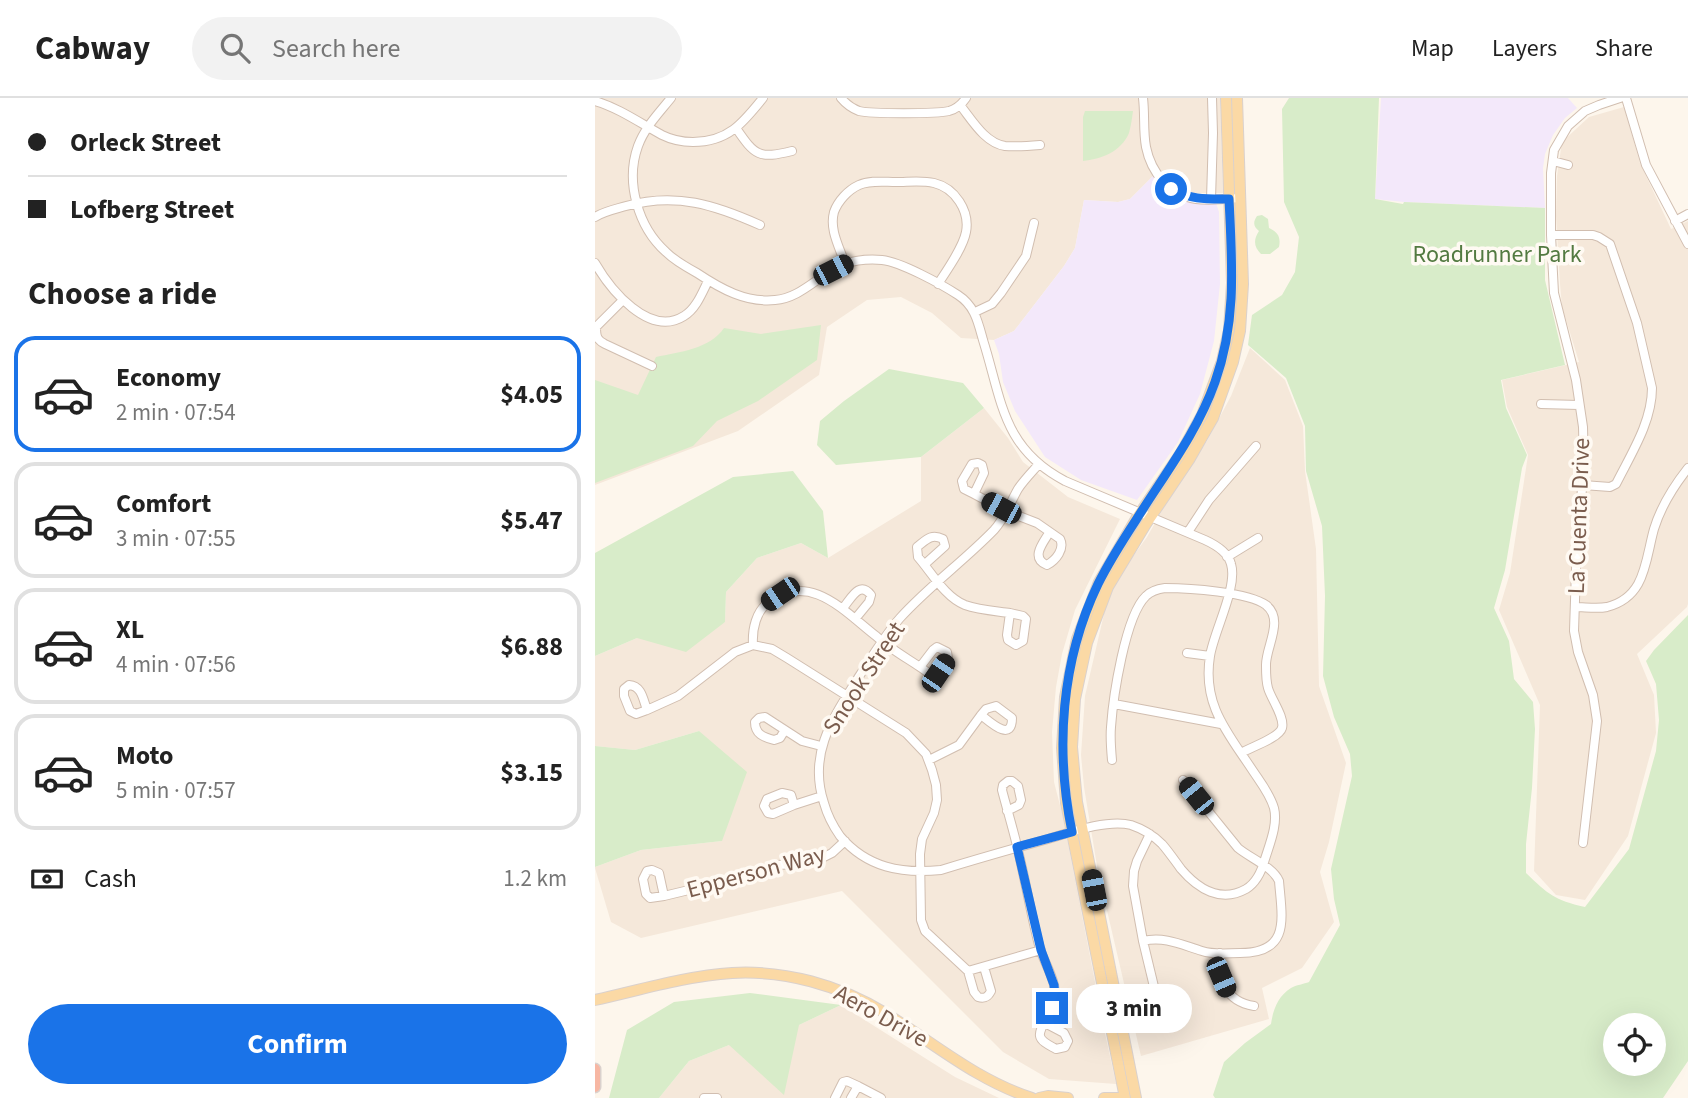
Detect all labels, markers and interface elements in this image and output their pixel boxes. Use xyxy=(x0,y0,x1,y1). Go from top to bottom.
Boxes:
search box xyxy=(192,17,682,80)
text: Cabway xyxy=(35,25,150,72)
icon: search xyxy=(216,29,254,67)
text: Search here xyxy=(272,30,400,67)
text: Map xyxy=(1411,31,1454,66)
text: Layers xyxy=(1492,31,1557,66)
text: Share xyxy=(1595,31,1653,66)
text: Orleck Street xyxy=(70,124,221,161)
route start xyxy=(1155,173,1187,205)
text: Lofberg Street xyxy=(70,191,234,228)
park label: Roadrunner Park xyxy=(1412,237,1582,272)
car xyxy=(810,251,857,289)
text: Choose a ride xyxy=(28,271,217,317)
text: Economy xyxy=(116,359,221,396)
icon: car xyxy=(32,363,95,426)
text: $4.05 xyxy=(500,376,563,413)
text: 2 min · 07:54 xyxy=(116,396,236,429)
street label: La Cuenta Drive xyxy=(1559,437,1599,595)
text: Comfort xyxy=(116,485,211,522)
icon: car xyxy=(32,489,95,552)
car xyxy=(978,489,1025,527)
text: $5.47 xyxy=(500,502,563,539)
text: 3 min · 07:55 xyxy=(116,522,236,555)
car xyxy=(757,574,804,614)
text: XL xyxy=(116,611,144,648)
street label: Snook Street xyxy=(814,614,914,742)
icon: car xyxy=(32,615,95,678)
text: $6.88 xyxy=(500,628,563,665)
text: 4 min · 07:56 xyxy=(116,648,236,681)
car xyxy=(918,650,959,696)
text: Moto xyxy=(116,737,173,774)
icon: car xyxy=(32,741,95,804)
text: $3.15 xyxy=(500,754,563,791)
car xyxy=(1175,773,1218,819)
text: 5 min · 07:57 xyxy=(116,774,236,807)
street label: Epperson Way xyxy=(683,837,829,907)
icon: cash xyxy=(28,860,66,898)
text: Cash xyxy=(84,860,137,897)
text: 1.2 km xyxy=(503,862,567,895)
car xyxy=(1080,867,1109,913)
car xyxy=(1204,954,1239,1000)
street label: Aero Drive xyxy=(828,976,934,1056)
callout: 3 min xyxy=(1077,984,1192,1032)
route end xyxy=(1036,992,1068,1024)
text: 3 min xyxy=(1106,992,1162,1025)
button: Confirm xyxy=(28,1004,567,1084)
map controls xyxy=(1603,1013,1666,1076)
button: locate xyxy=(1603,1013,1666,1076)

